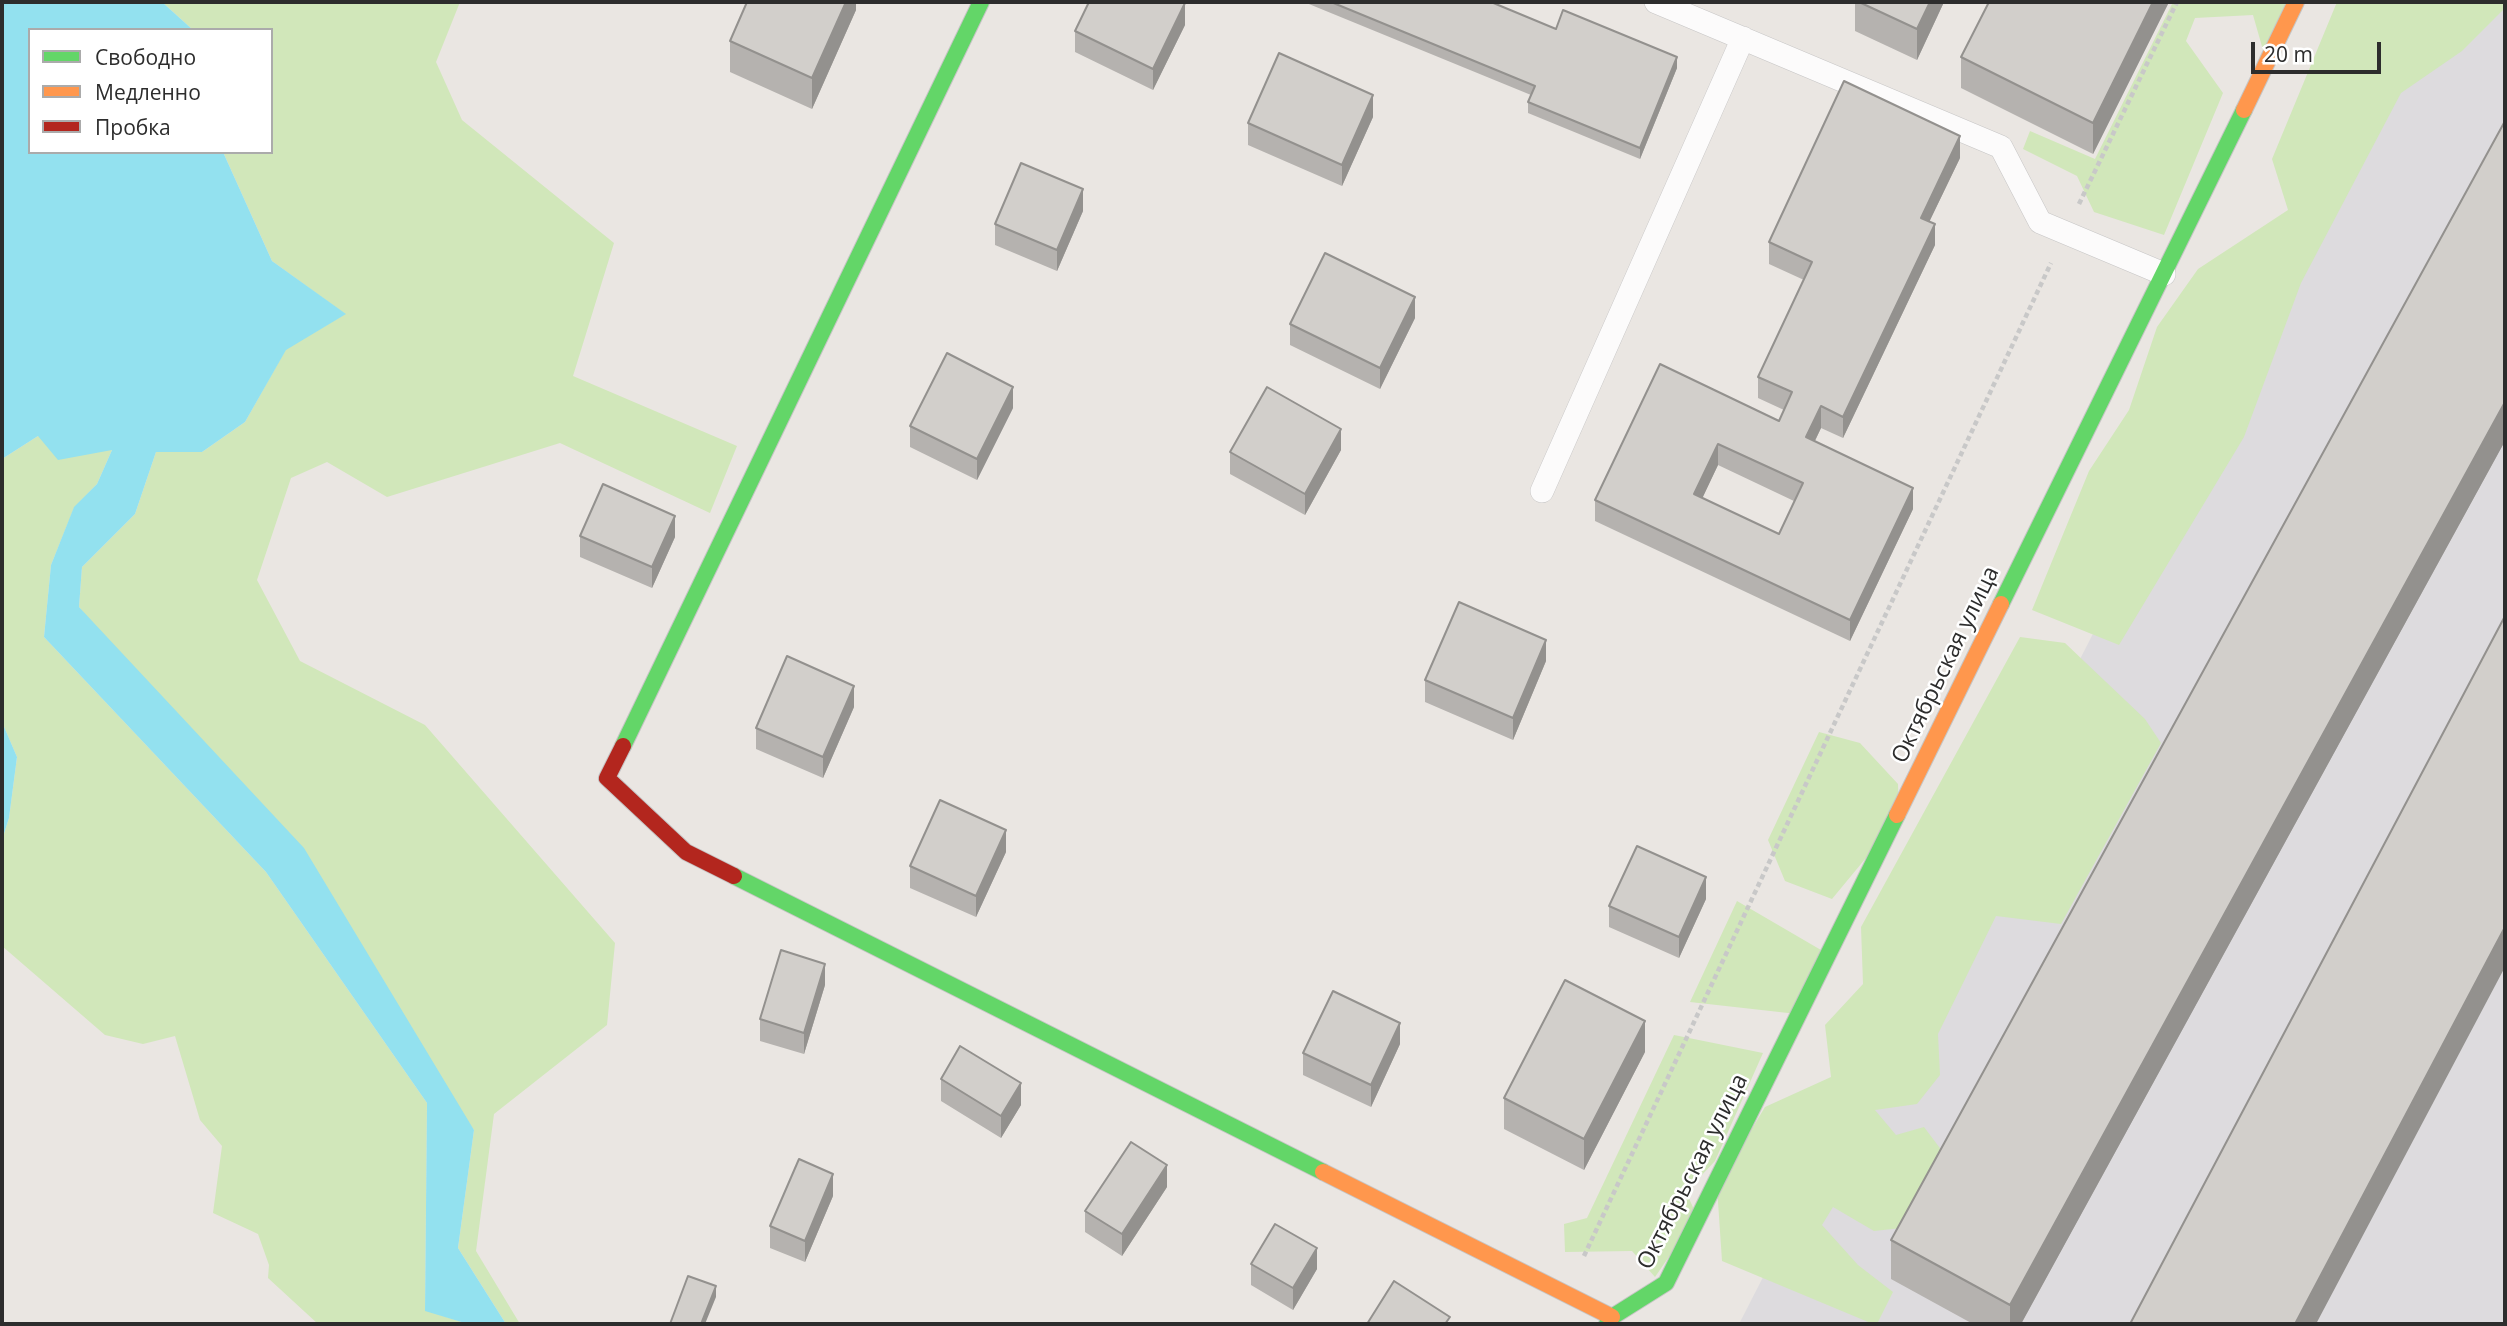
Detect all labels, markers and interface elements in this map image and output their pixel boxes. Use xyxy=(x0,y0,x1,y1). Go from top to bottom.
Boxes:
legend xyxy=(28,28,273,154)
scale bar xyxy=(2255,28,2384,72)
text: 20 m xyxy=(2264,40,2313,68)
text: Свободно xyxy=(95,43,196,71)
text: Медленно xyxy=(95,78,201,106)
text: Пробка xyxy=(95,113,171,141)
street label: Октябрьская улица xyxy=(1886,562,2006,768)
street label: Октябрьская улица xyxy=(1632,1070,1754,1274)

